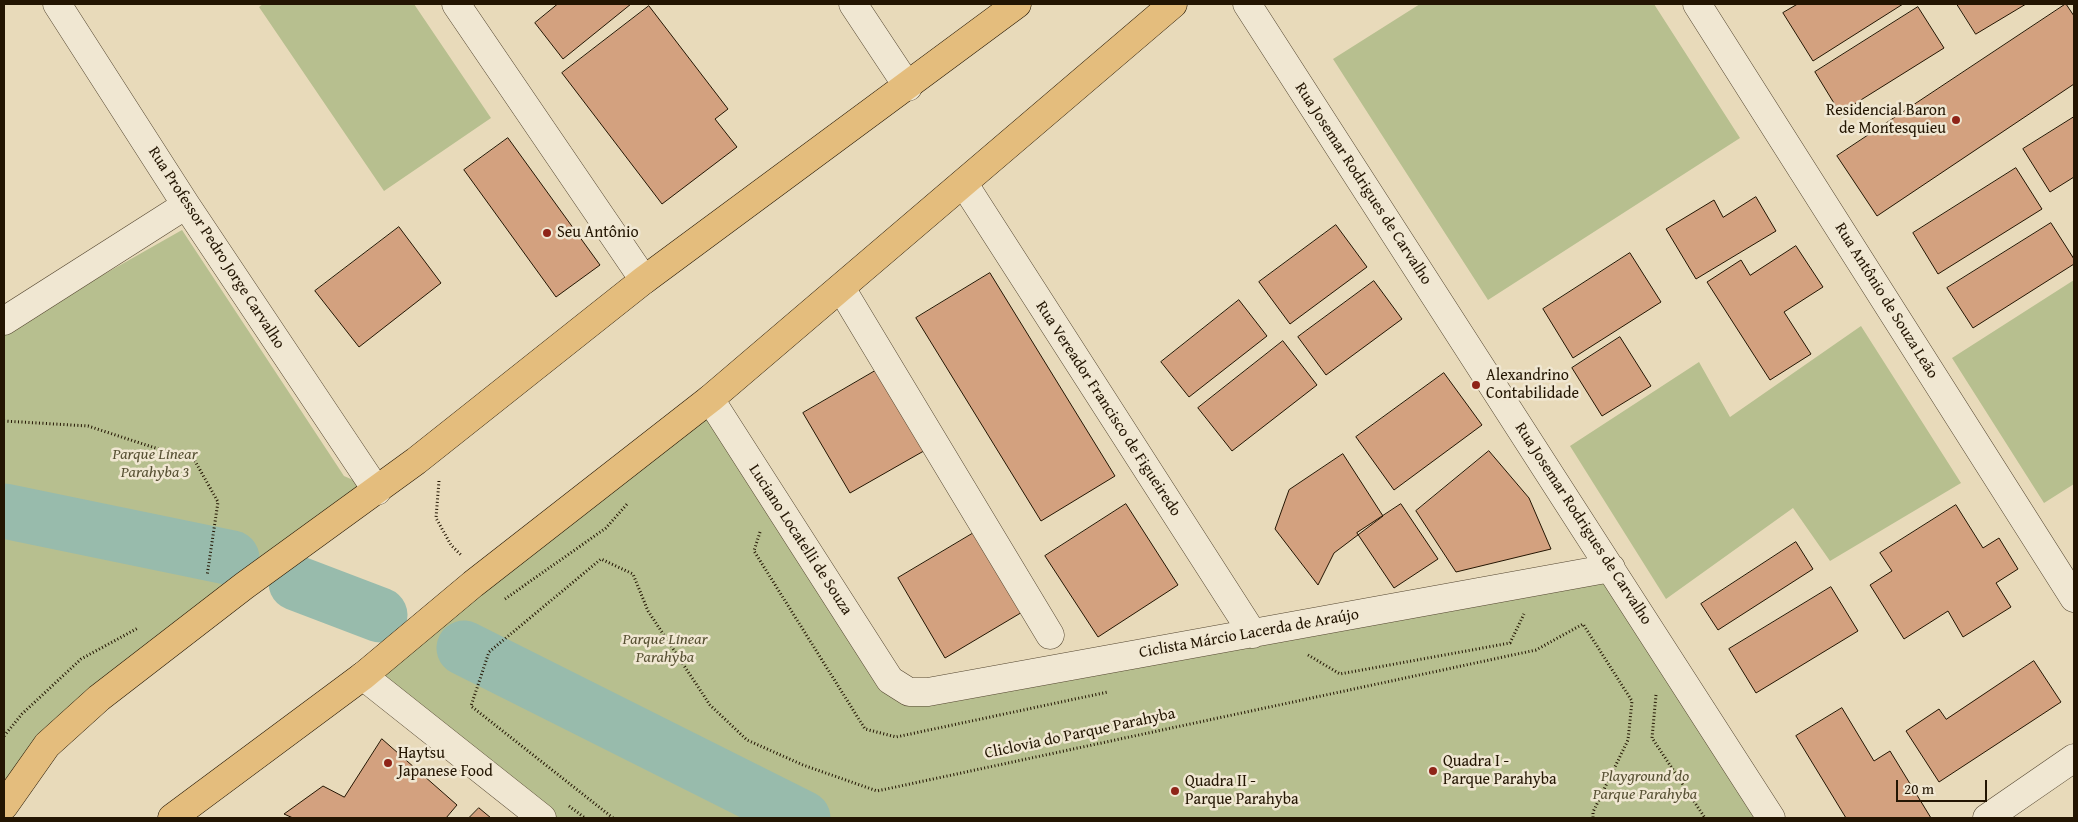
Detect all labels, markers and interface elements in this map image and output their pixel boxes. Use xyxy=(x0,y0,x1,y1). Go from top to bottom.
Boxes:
street label: Rua Josemar Rodrigues de Carvalho xyxy=(1290,79,1436,289)
place label: Residencial Baron de Montesquieu xyxy=(1826,101,1946,139)
marker: Residencial Baron de Montesquieu xyxy=(1950,114,1962,126)
street label: Rua Professor Pedro Jorge Carvalho xyxy=(143,143,289,353)
street label: Rua Antônio de Souza Leão xyxy=(1830,220,1942,382)
place label: Seu Antônio xyxy=(557,223,639,243)
marker: Seu Antônio xyxy=(541,227,553,239)
street label: Rua Vereador Francisco de Figueiredo xyxy=(1031,298,1185,520)
place label: Alexandrino Contabilidade xyxy=(1486,366,1579,404)
marker: Alexandrino Contabilidade xyxy=(1470,379,1482,391)
street label: Rua Josemar Rodrigues de Carvalho xyxy=(1510,419,1656,629)
park label: Parque Linear Parahyba 3 xyxy=(112,445,198,483)
street label: Luciano Locatelli de Souza xyxy=(744,461,856,619)
street label: Ciclista Márcio Lacerda de Araújo xyxy=(1138,605,1360,663)
park label: Parque Linear Parahyba xyxy=(622,630,708,668)
street label: Cliclovia do Parque Parahyba xyxy=(983,704,1177,764)
place label: Haytsu Japanese Food xyxy=(398,744,493,782)
place label: Quadra I - Parque Parahyba xyxy=(1443,752,1557,790)
marker: Haytsu Japanese Food xyxy=(382,757,394,769)
marker: Quadra I - Parque Parahyba xyxy=(1427,765,1439,777)
park label: Playground do Parque Parahyba xyxy=(1593,767,1697,805)
scale bar xyxy=(1898,770,1989,802)
place label: Quadra II - Parque Parahyba xyxy=(1185,772,1299,810)
text: 20 m xyxy=(1904,778,1934,799)
marker: Quadra II - Parque Parahyba xyxy=(1169,785,1181,797)

